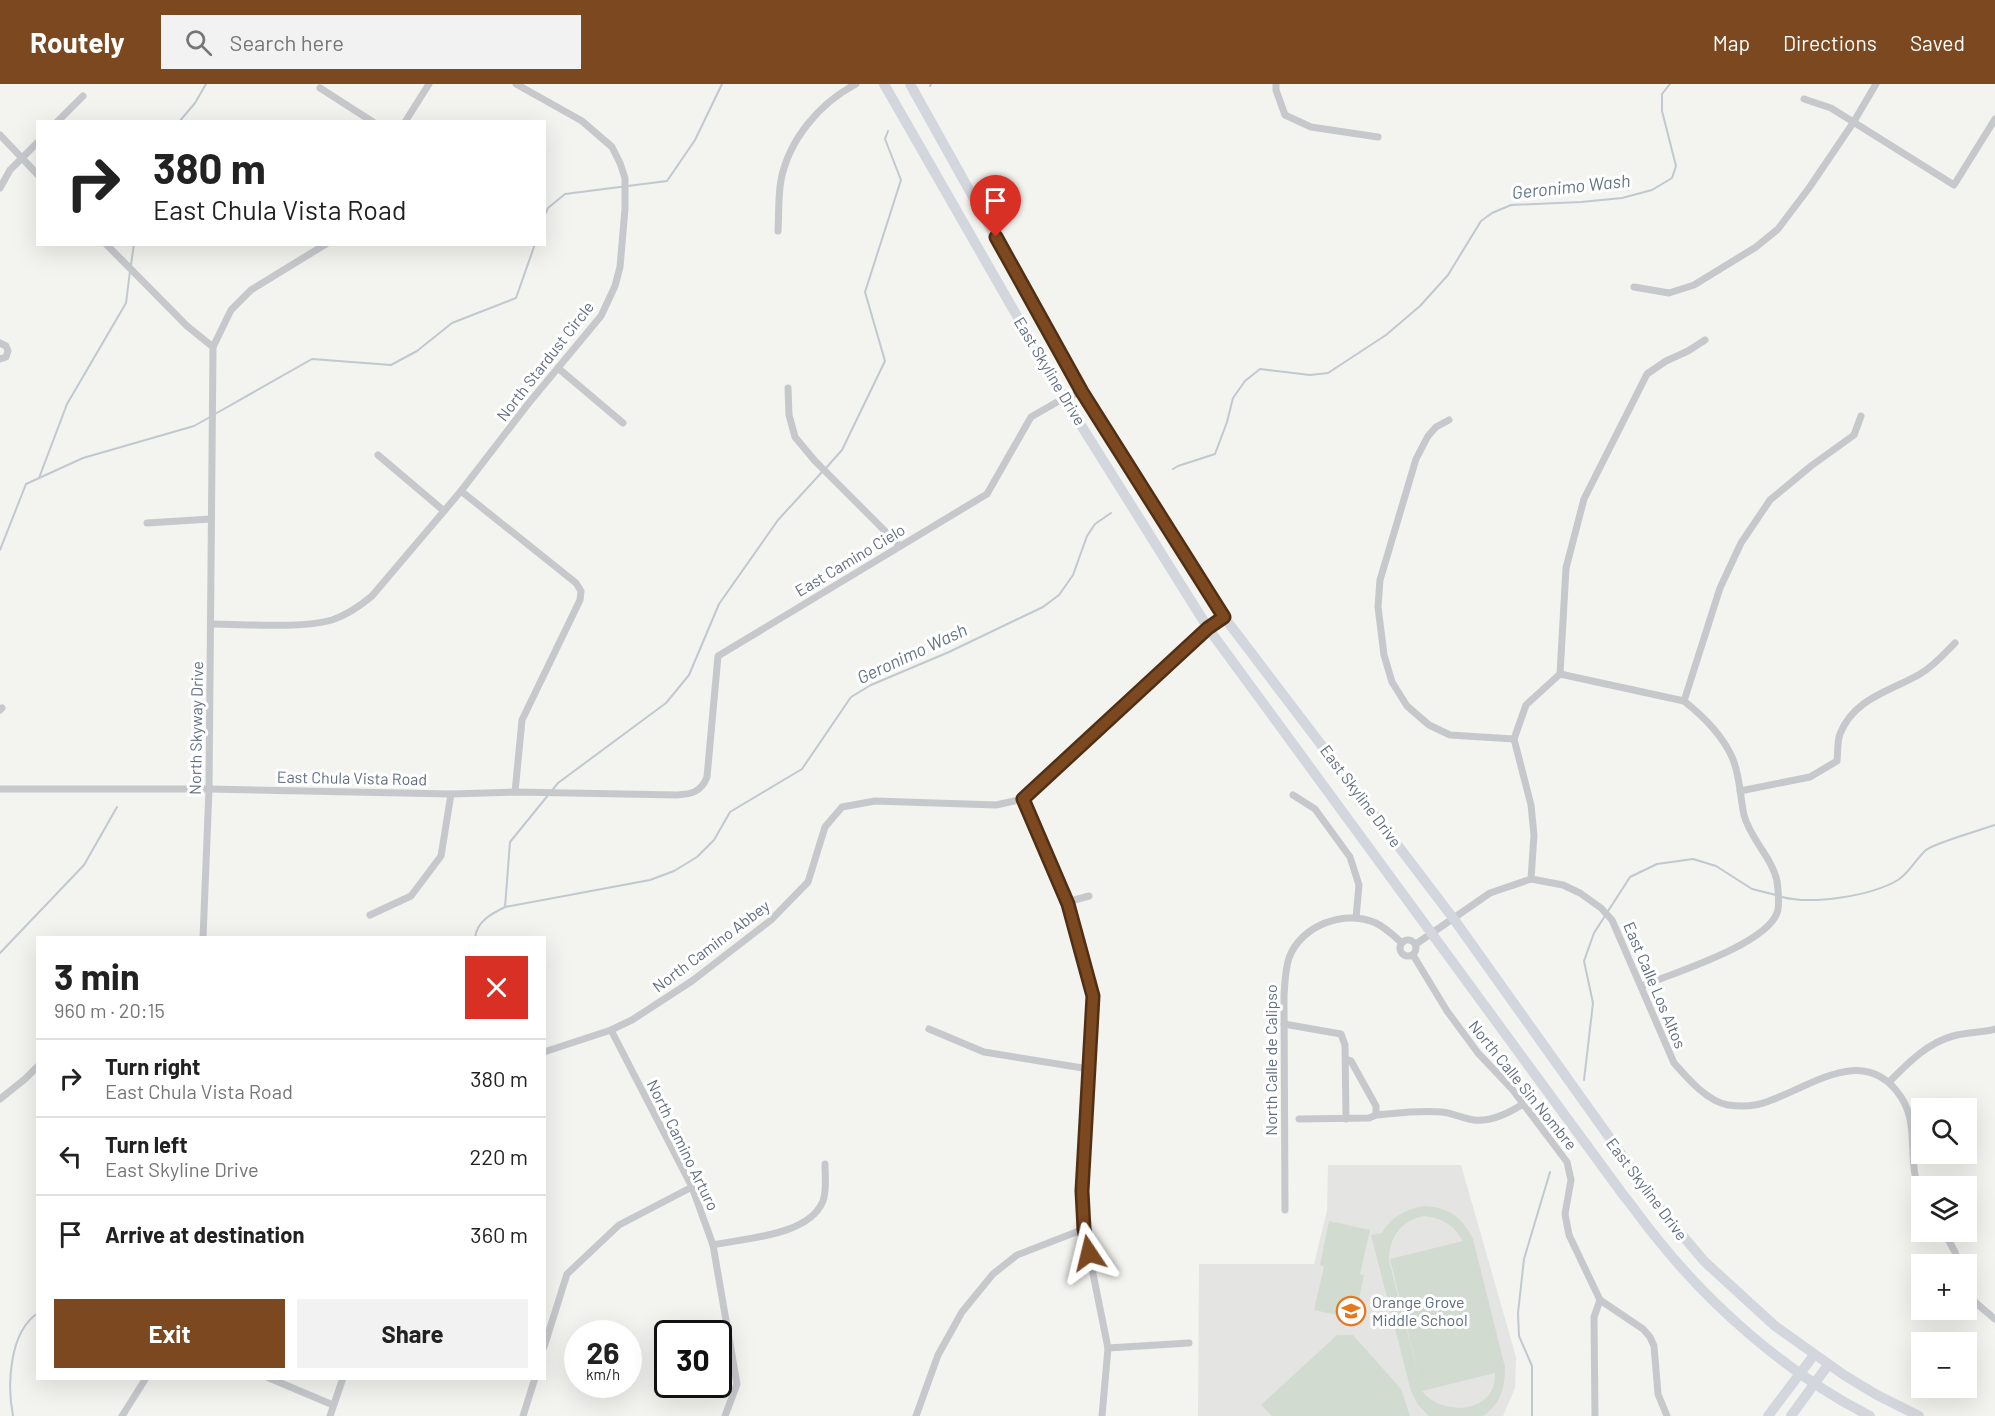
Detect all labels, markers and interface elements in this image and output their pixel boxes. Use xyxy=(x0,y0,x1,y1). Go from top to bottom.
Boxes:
search box xyxy=(161,15,581,69)
text: Routely xyxy=(30,25,125,59)
icon: search xyxy=(182,26,215,59)
text: Search here xyxy=(230,29,344,55)
text: Map xyxy=(1713,30,1750,55)
text: Directions xyxy=(1783,30,1877,55)
text: Saved xyxy=(1910,30,1965,55)
text: 380 m xyxy=(153,142,266,192)
icon: right xyxy=(54,144,132,222)
water label: Geronimo Wash xyxy=(1511,169,1631,203)
pin xyxy=(970,175,1021,237)
icon: arrive xyxy=(979,184,1012,217)
text: East Chula Vista Road xyxy=(153,193,407,225)
street label: North Stardust Circle xyxy=(492,297,597,424)
street label: East Skyline Drive xyxy=(1011,313,1090,428)
street label: East Camino Cielo xyxy=(791,519,908,600)
water label: Geronimo Wash xyxy=(853,618,970,688)
street label: North Skyway Drive xyxy=(185,661,206,795)
street label: East Skyline Drive xyxy=(1317,741,1406,851)
street label: East Chula Vista Road xyxy=(277,767,427,788)
street label: North Camino Abbey xyxy=(648,895,773,996)
street label: East Calle Los Altos xyxy=(1620,919,1691,1051)
text: 3 min xyxy=(54,954,140,997)
button: close xyxy=(465,956,528,1019)
street label: North Calle de Calipso xyxy=(1261,984,1280,1136)
text: 960 m · 20:15 xyxy=(54,998,165,1022)
street label: North Calle Sin Nombre xyxy=(1465,1016,1581,1153)
text: Turn right xyxy=(105,1053,200,1079)
icon: right xyxy=(54,1062,87,1095)
text: 380 m xyxy=(470,1065,528,1091)
street label: North Camino Arturo xyxy=(643,1076,723,1213)
text: East Chula Vista Road xyxy=(105,1079,293,1103)
map controls xyxy=(1911,1098,1977,1398)
button: search xyxy=(1911,1098,1977,1164)
text: Turn left xyxy=(105,1131,188,1157)
street label: East Skyline Drive xyxy=(1603,1134,1692,1244)
icon: left xyxy=(54,1140,87,1173)
text: 220 m xyxy=(469,1143,528,1169)
text: East Skyline Drive xyxy=(105,1157,259,1181)
button: layers xyxy=(1911,1176,1977,1242)
icon: arrive xyxy=(54,1218,87,1251)
text: Arrive at destination xyxy=(105,1221,304,1247)
text: 360 m xyxy=(470,1221,528,1247)
position arrow xyxy=(1057,1221,1121,1285)
button: + xyxy=(1911,1254,1977,1320)
place label: Orange Grove Middle School xyxy=(1372,1292,1468,1329)
school or university icon: Orange Grove Middle School xyxy=(1335,1295,1367,1327)
button: Exit xyxy=(54,1299,285,1368)
button: Share xyxy=(297,1299,528,1368)
speed limit sign: 30 xyxy=(654,1320,732,1398)
button: − xyxy=(1911,1332,1977,1398)
text: 26 xyxy=(587,1334,619,1370)
text: km/h xyxy=(586,1365,620,1383)

